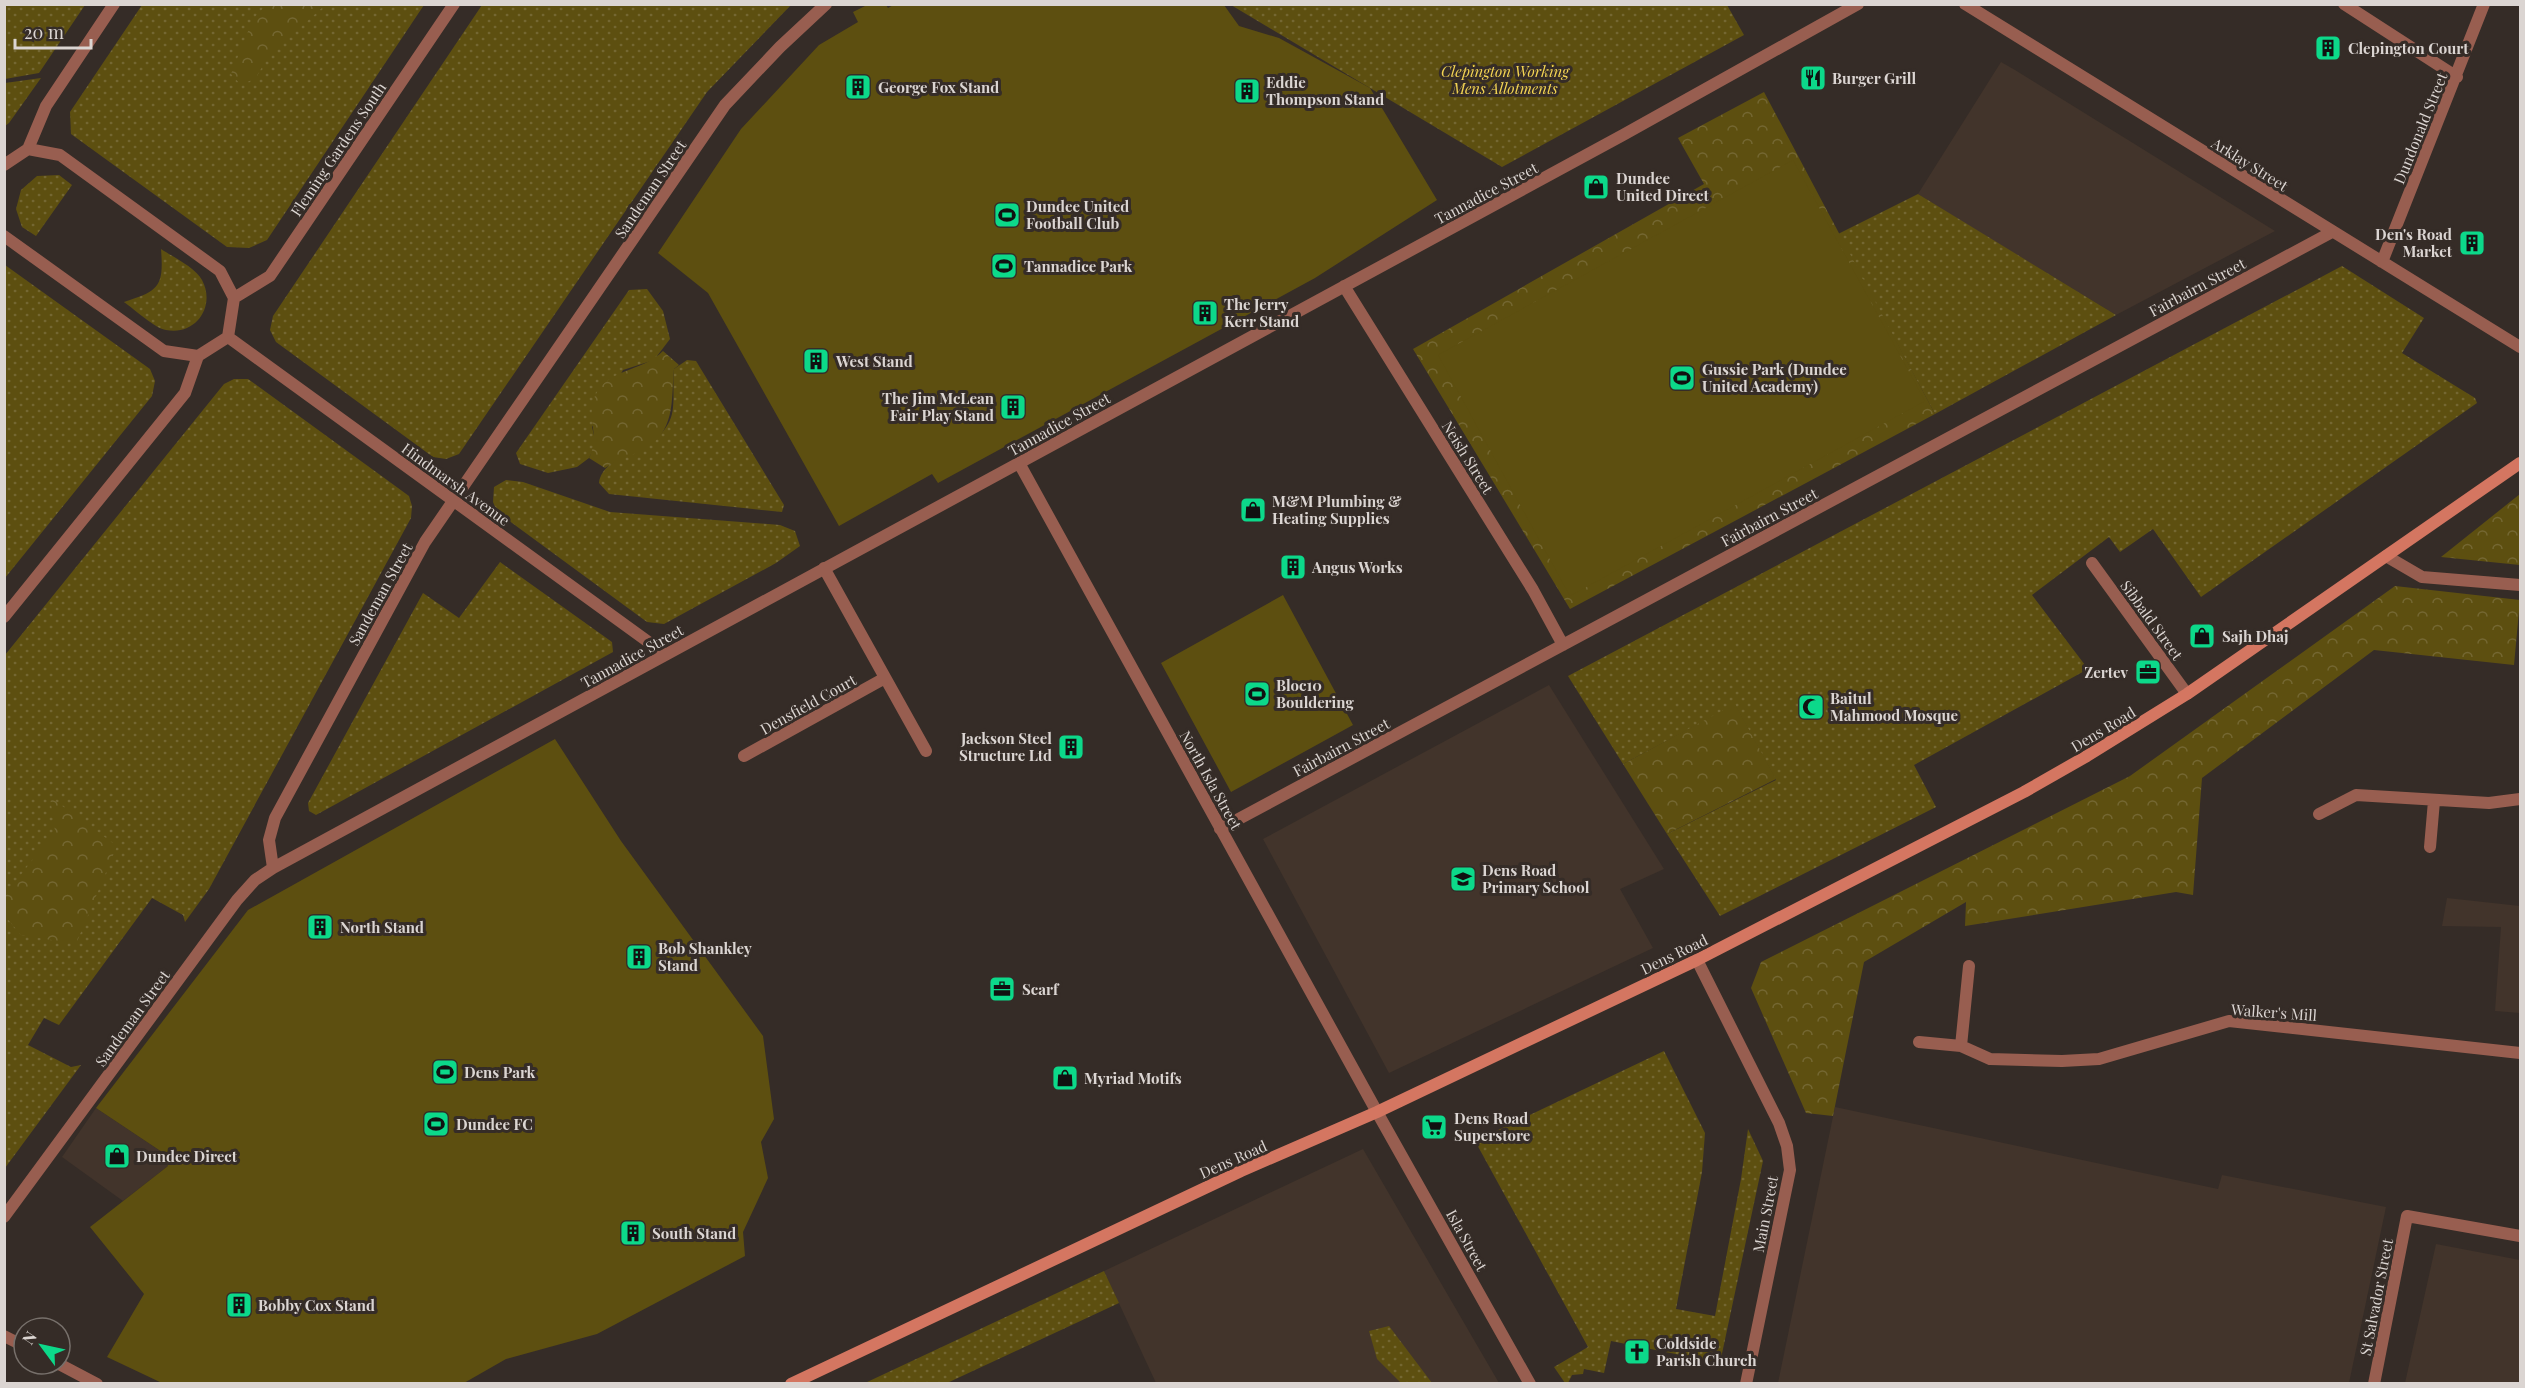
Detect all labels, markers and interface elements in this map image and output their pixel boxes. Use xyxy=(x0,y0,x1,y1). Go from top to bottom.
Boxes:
scale bar xyxy=(15,12,92,50)
text: 20 m xyxy=(24,20,64,44)
building icon: Clepington Court xyxy=(2313,33,2343,63)
place label: Clepington Court xyxy=(2348,38,2469,58)
park label: Clepington Working Mens Allotments xyxy=(1441,61,1570,98)
restaurant icon: Burger Grill xyxy=(1798,63,1828,93)
place label: Burger Grill xyxy=(1832,68,1916,88)
street label: Dundonald Street xyxy=(2388,69,2452,187)
building icon: George Fox Stand xyxy=(843,72,873,102)
place label: Eddie Thompson Stand xyxy=(1266,72,1384,109)
building icon: Eddie Thompson Stand xyxy=(1232,76,1262,106)
place label: George Fox Stand xyxy=(878,77,999,97)
street label: Fleming Gardens South xyxy=(286,78,390,220)
street label: Arklay Street xyxy=(2207,132,2293,196)
street label: Sandeman Street xyxy=(610,135,691,242)
street label: Tannadice Street xyxy=(1431,157,1542,229)
place label: Dundee United Direct xyxy=(1616,168,1709,205)
shop icon: Dundee United Direct xyxy=(1581,172,1611,202)
place label: Dundee United Football Club xyxy=(1026,196,1129,233)
sports icon: Dundee United Football Club xyxy=(992,200,1022,230)
place label: Den's Road Market xyxy=(2375,224,2453,261)
building icon: Den's Road Market xyxy=(2457,228,2487,258)
sports icon: Tannadice Park xyxy=(989,251,1019,281)
street label: Fairbairn Street xyxy=(2145,253,2249,321)
place label: Tannadice Park xyxy=(1024,256,1133,276)
place label: The Jerry Kerr Stand xyxy=(1224,294,1299,331)
building icon: The Jerry Kerr Stand xyxy=(1190,298,1220,328)
building icon: West Stand xyxy=(801,346,831,376)
place label: West Stand xyxy=(835,351,913,371)
place label: Gussie Park (Dundee United Academy) xyxy=(1702,359,1847,396)
sports icon: Gussie Park (Dundee United Academy) xyxy=(1667,363,1697,393)
street label: Tannadice Street xyxy=(1004,387,1114,460)
place label: The Jim McLean Fair Play Stand xyxy=(882,388,995,425)
building icon: The Jim McLean Fair Play Stand xyxy=(998,392,1028,422)
street label: Neish Street xyxy=(1438,417,1499,498)
street label: Hindmarsh Avenue xyxy=(398,438,514,530)
street label: Fairbairn Street xyxy=(1717,483,1821,551)
place label: M&M Plumbing & Heating Supplies xyxy=(1272,491,1402,528)
shop icon: M&M Plumbing & Heating Supplies xyxy=(1238,495,1268,525)
street label: Sandeman Street xyxy=(343,538,417,649)
building icon: Angus Works xyxy=(1278,552,1308,582)
place label: Angus Works xyxy=(1311,557,1403,577)
street label: Sibbald Street xyxy=(2116,576,2188,664)
street label: Tannadice Street xyxy=(577,619,687,692)
shop icon: Sajh Dhaj xyxy=(2187,621,2217,651)
place label: Sajh Dhaj xyxy=(2222,626,2288,646)
office icon: Zertev xyxy=(2133,657,2163,687)
place label: Zertev xyxy=(2084,662,2128,682)
street label: Densfield Court xyxy=(756,669,860,739)
place label: Bloc10 Bouldering xyxy=(1276,675,1354,712)
sports icon: Bloc10 Bouldering xyxy=(1242,679,1272,709)
place label: Baitul Mahmood Mosque xyxy=(1830,688,1959,725)
mosque icon: Baitul Mahmood Mosque xyxy=(1796,692,1826,722)
street label: Dens Road xyxy=(2067,702,2139,756)
street label: Fairbairn Street xyxy=(1289,713,1393,781)
street label: North Isla Street xyxy=(1175,727,1247,834)
place label: Jackson Steel Structure Ltd xyxy=(959,728,1052,765)
building icon: Jackson Steel Structure Ltd xyxy=(1056,732,1086,762)
place label: Dens Road Primary School xyxy=(1482,860,1590,897)
school or university icon: Dens Road Primary School xyxy=(1448,864,1478,894)
building icon: North Stand xyxy=(305,912,335,942)
place label: North Stand xyxy=(340,917,424,937)
street label: Dens Road xyxy=(1637,929,1711,979)
place label: Bob Shankley Stand xyxy=(658,938,752,975)
building icon: Bob Shankley Stand xyxy=(624,942,654,972)
street label: Sandeman Street xyxy=(90,965,174,1070)
office icon: Scarf xyxy=(987,974,1017,1004)
place label: Scarf xyxy=(1022,979,1060,999)
street label: Walker's Mill xyxy=(2229,999,2318,1025)
sports icon: Dens Park xyxy=(430,1057,460,1087)
place label: Dens Park xyxy=(464,1062,536,1082)
shop icon: Myriad Motifs xyxy=(1050,1063,1080,1093)
place label: Myriad Motifs xyxy=(1084,1068,1182,1088)
place label: Dens Road Superstore xyxy=(1454,1108,1531,1145)
sports icon: Dundee FC xyxy=(421,1109,451,1139)
supermarket icon: Dens Road Superstore xyxy=(1419,1112,1449,1142)
place label: Dundee FC xyxy=(456,1114,533,1134)
street label: Dens Road xyxy=(1196,1135,1270,1183)
shop icon: Dundee Direct xyxy=(102,1141,132,1171)
place label: Dundee Direct xyxy=(136,1146,238,1166)
street label: Main Street xyxy=(1748,1173,1782,1254)
street label: Isla Street xyxy=(1442,1206,1492,1275)
building icon: South Stand xyxy=(618,1218,648,1248)
place label: South Stand xyxy=(652,1223,736,1243)
street label: St Salvador Street xyxy=(2355,1236,2397,1357)
building icon: Bobby Cox Stand xyxy=(224,1290,254,1320)
place label: Bobby Cox Stand xyxy=(258,1295,375,1315)
north arrow xyxy=(12,1316,72,1376)
text: N xyxy=(17,1327,41,1348)
place label: Coldside Parish Church xyxy=(1656,1333,1757,1370)
church icon: Coldside Parish Church xyxy=(1622,1337,1652,1367)

